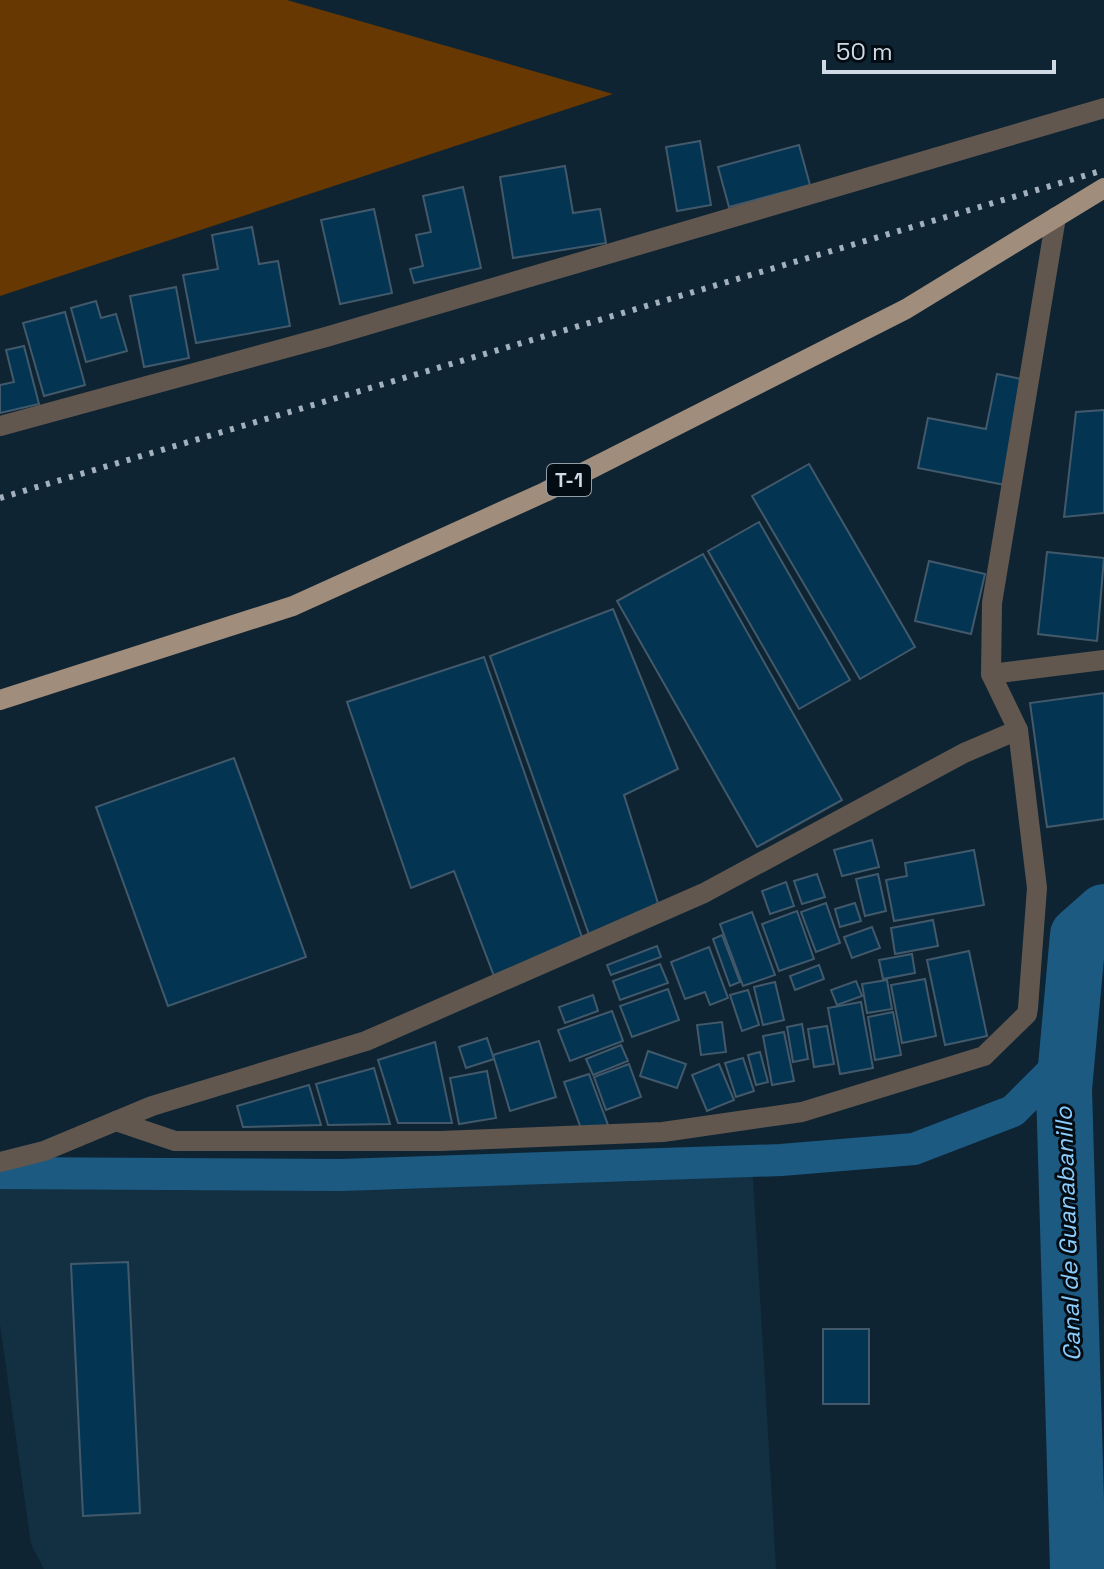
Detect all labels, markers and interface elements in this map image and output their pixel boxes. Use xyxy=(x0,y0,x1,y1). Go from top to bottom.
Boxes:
scale bar xyxy=(824,24,1054,74)
text: 50 m xyxy=(836,36,893,67)
road number: T-1 xyxy=(547,464,591,496)
water label: Canal de Guanabanillo xyxy=(1048,1105,1087,1362)

